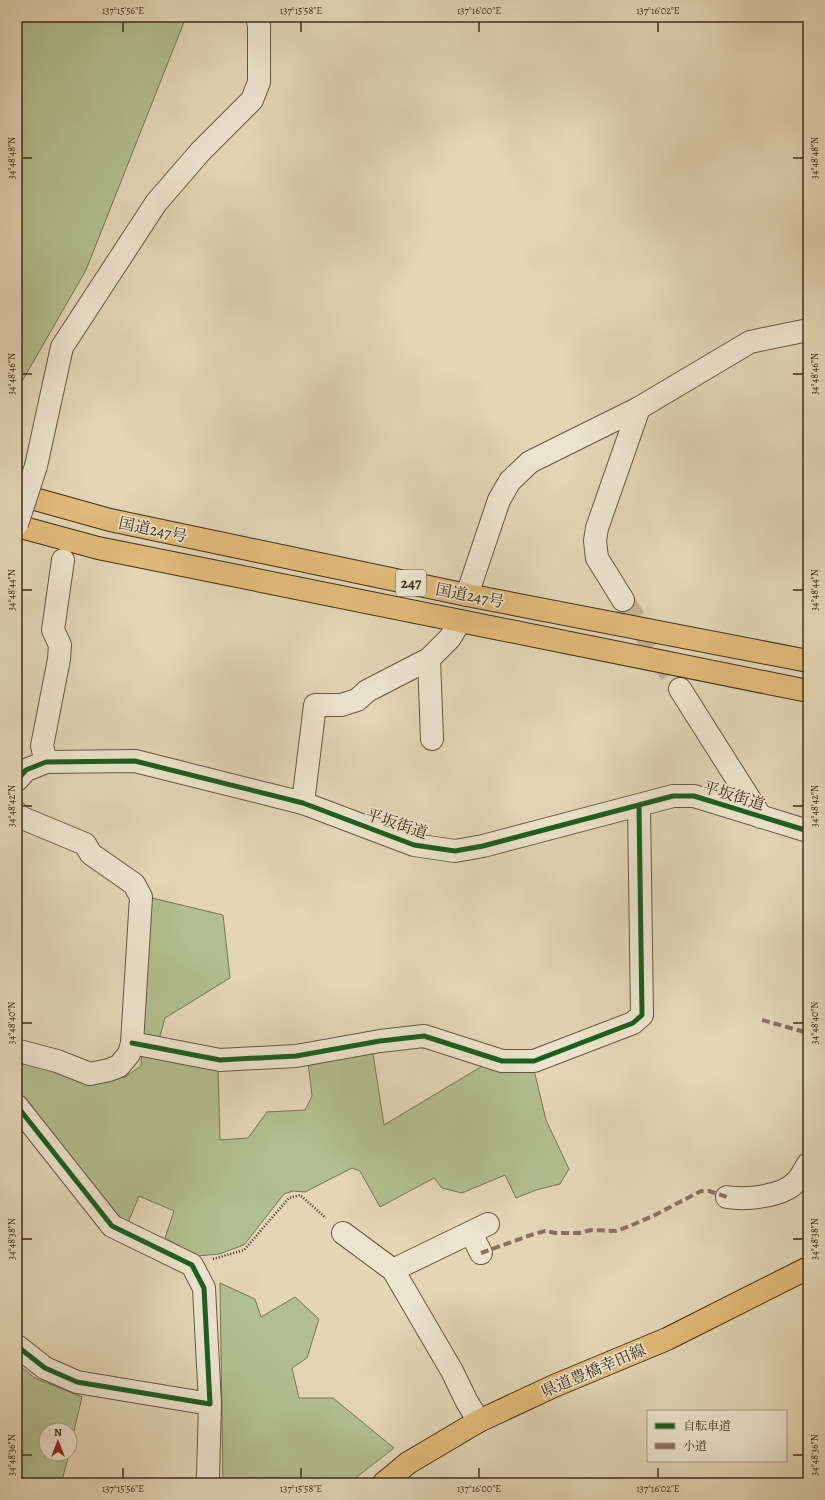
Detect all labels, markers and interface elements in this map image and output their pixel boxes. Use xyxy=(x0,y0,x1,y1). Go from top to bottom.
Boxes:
text: 137°15'56"E xyxy=(102,4,144,17)
text: 137°15'58"E xyxy=(280,4,322,17)
text: 137°16'00"E xyxy=(457,4,501,17)
text: 137°16'02"E xyxy=(636,4,680,17)
text: 34°48'48"N xyxy=(5,137,18,179)
text: 34°48'48"N xyxy=(808,137,821,179)
text: 34°48'46"N xyxy=(5,353,18,395)
text: 34°48'46"N xyxy=(808,353,821,395)
street label: 国道247号 xyxy=(116,512,189,548)
text: 34°48'44"N xyxy=(5,569,18,611)
text: 34°48'44"N xyxy=(808,569,821,611)
road number: 247 xyxy=(396,570,426,596)
street label: 国道247号 xyxy=(434,579,506,613)
street label: 平坂街道 xyxy=(700,776,768,816)
text: 34°48'42"N xyxy=(5,785,18,827)
text: 34°48'42"N xyxy=(808,785,821,827)
street label: 平坂街道 xyxy=(363,804,431,844)
text: 34°48'40"N xyxy=(5,1002,18,1044)
text: 34°48'40"N xyxy=(808,1002,821,1044)
text: 34°48'38"N xyxy=(5,1218,18,1260)
text: 34°48'38"N xyxy=(808,1218,821,1260)
street label: 県道豊橋幸田線 xyxy=(538,1339,649,1403)
legend xyxy=(647,1410,787,1462)
text: 自転車道 xyxy=(683,1418,731,1434)
north arrow xyxy=(38,1422,78,1462)
text: N xyxy=(54,1425,62,1440)
text: 34°48'36"N xyxy=(5,1434,18,1476)
text: 34°48'36"N xyxy=(808,1434,821,1476)
text: 小道 xyxy=(683,1438,707,1454)
text: 137°15'56"E xyxy=(102,1482,144,1495)
text: 137°15'58"E xyxy=(280,1482,322,1495)
text: 137°16'00"E xyxy=(457,1482,501,1495)
text: 137°16'02"E xyxy=(636,1482,680,1495)

